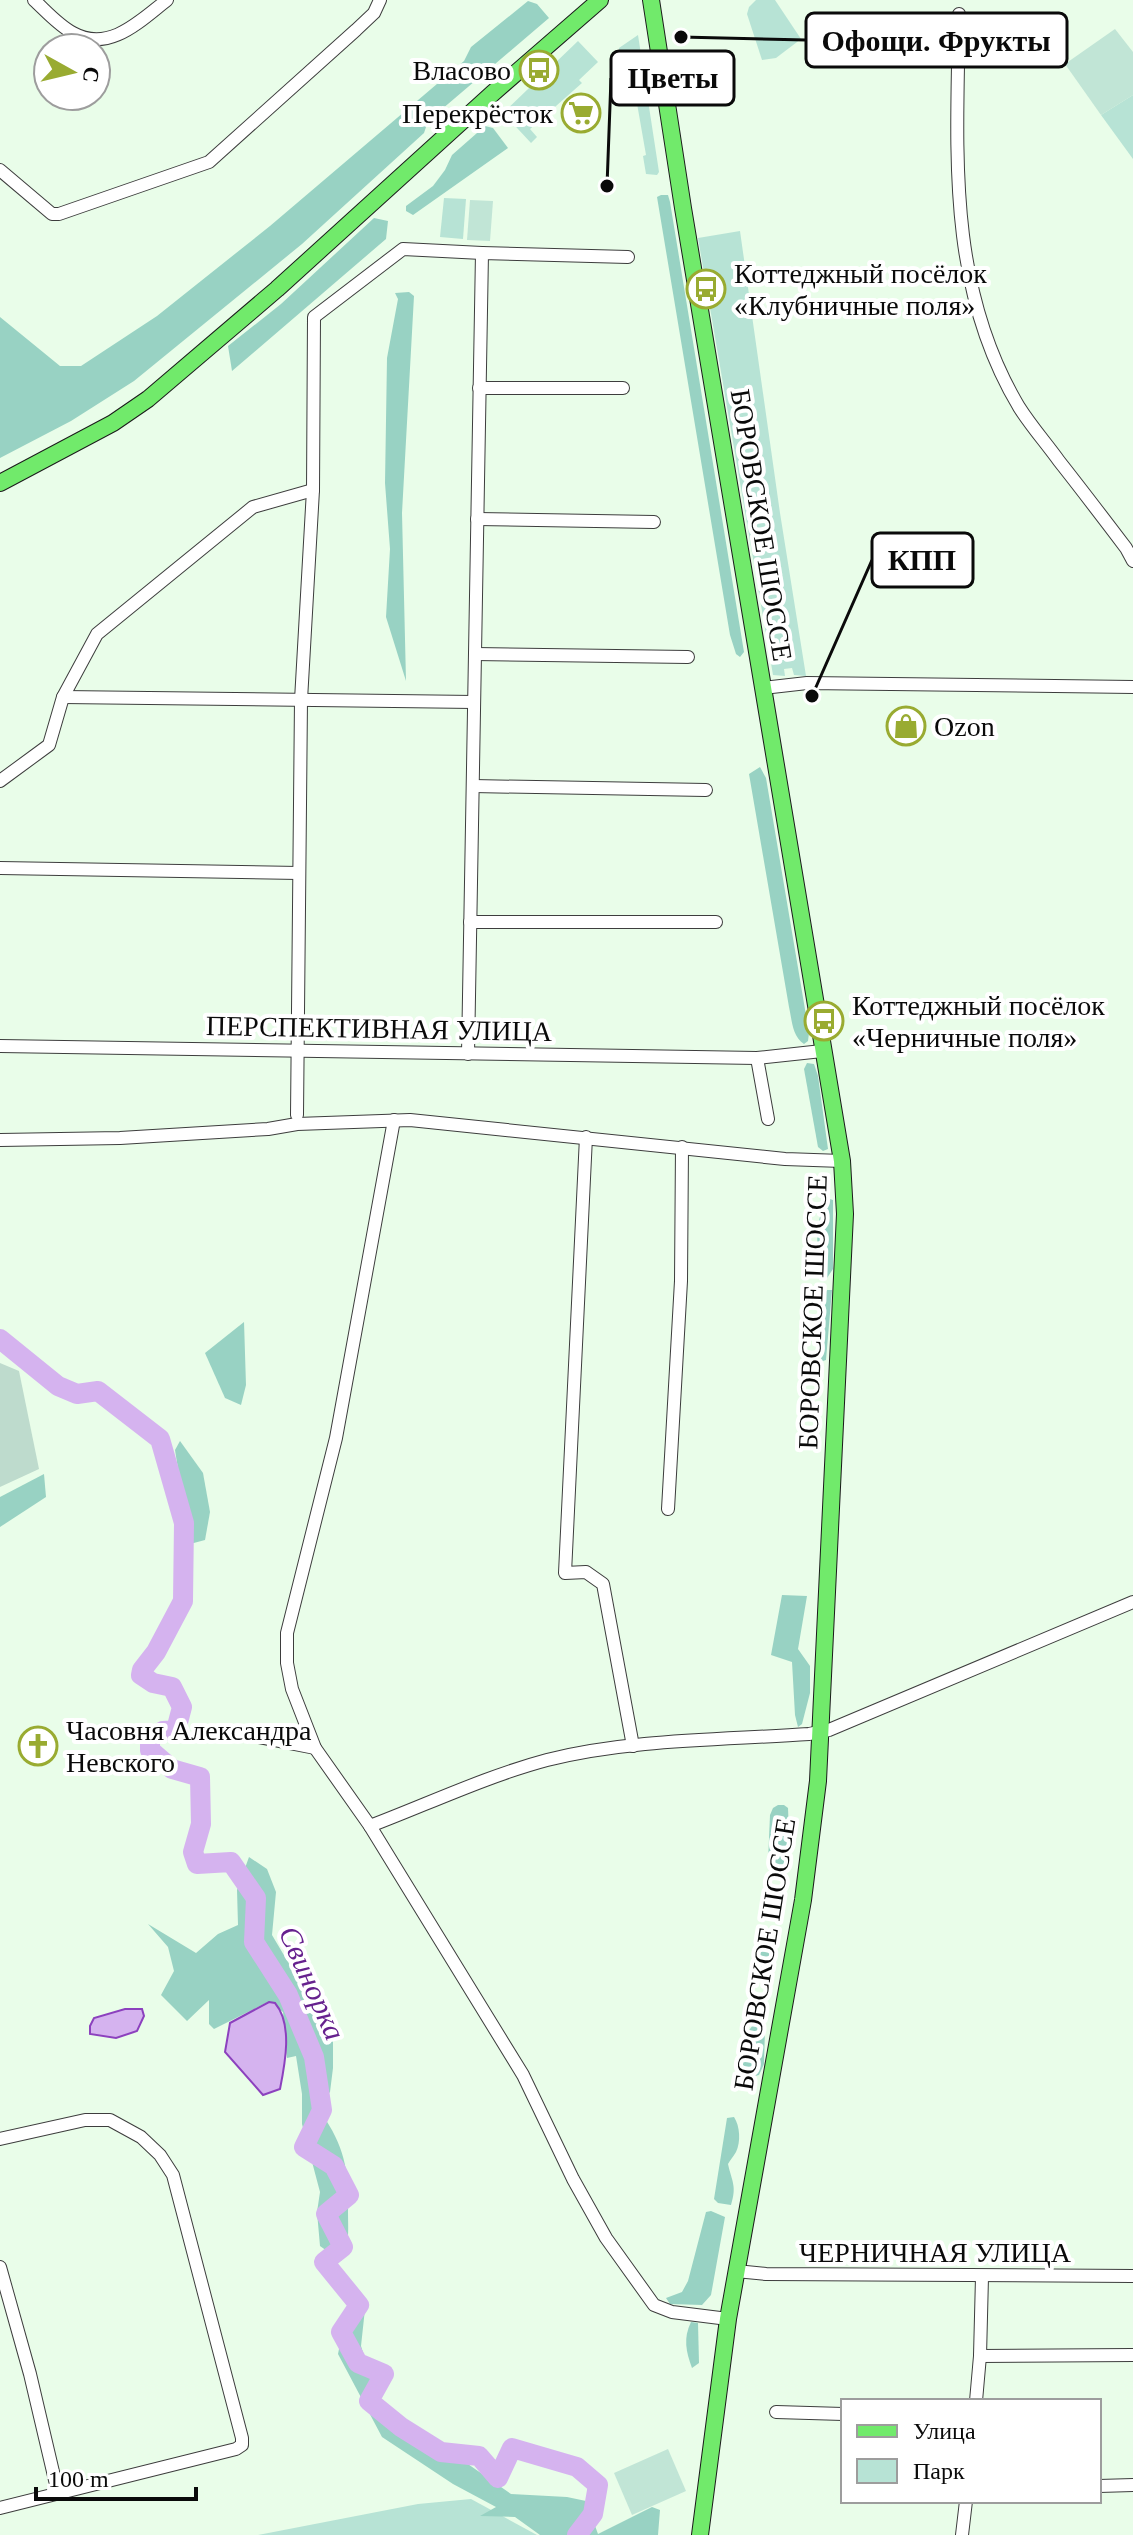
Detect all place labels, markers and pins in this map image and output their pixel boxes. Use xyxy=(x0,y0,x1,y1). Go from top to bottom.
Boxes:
callout: Офощи. Фрукты xyxy=(806,13,1067,67)
bus stop icon: Власово xyxy=(518,49,560,91)
callout: Цветы xyxy=(611,51,734,105)
place label: Власово xyxy=(412,55,511,86)
supermarket icon: Перекрёсток xyxy=(560,92,602,134)
place label: Перекрёсток xyxy=(402,98,553,129)
place label: Коттеджный посёлок «Клубничные поля» xyxy=(734,258,987,321)
bus stop icon: Коттеджный посёлок «Клубничные поля» xyxy=(685,268,727,310)
callout: КПП xyxy=(872,533,973,587)
shop icon: Ozon xyxy=(885,705,927,747)
place label: Ozon xyxy=(934,711,995,742)
place label: Коттеджный посёлок «Черничные поля» xyxy=(852,990,1105,1053)
bus stop icon: Коттеджный посёлок «Черничные поля» xyxy=(803,1000,845,1042)
place label: Часовня Александра Невского xyxy=(66,1715,312,1778)
church icon: Часовня Александра Невского xyxy=(17,1725,59,1767)

